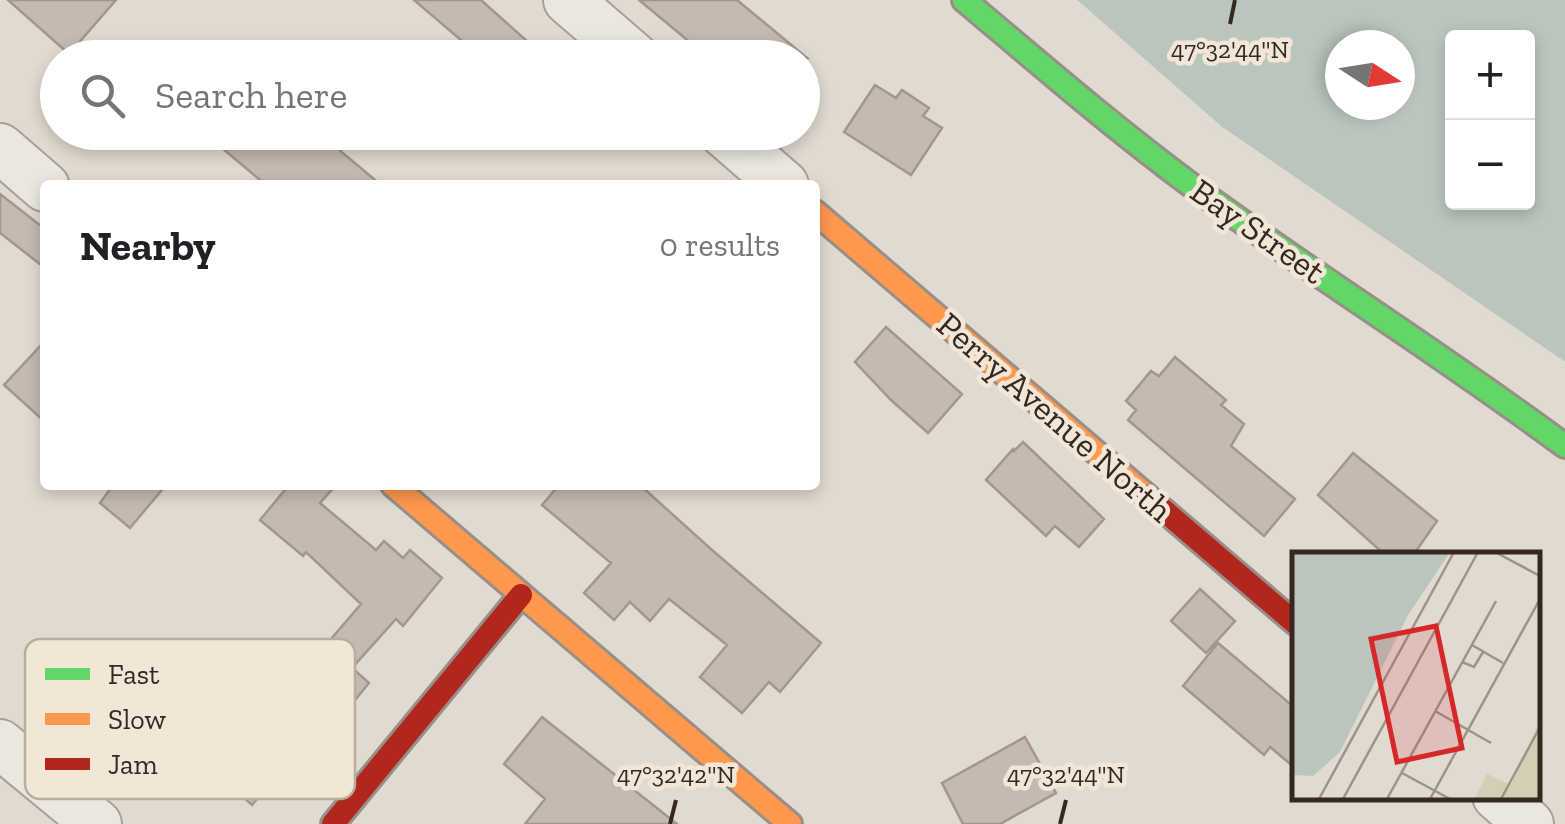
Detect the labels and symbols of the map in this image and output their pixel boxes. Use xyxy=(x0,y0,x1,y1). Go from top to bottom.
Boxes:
north arrow xyxy=(1325,30,1415,120)
text: 47°32'44"N xyxy=(1171,34,1289,64)
street label: Bay Street xyxy=(1183,169,1333,293)
street label: Perry Avenue North xyxy=(929,303,1182,531)
inset map xyxy=(1292,552,1540,799)
legend xyxy=(25,639,355,799)
text: Fast xyxy=(108,658,160,691)
text: Slow xyxy=(108,703,166,736)
text: Jam xyxy=(108,748,158,781)
text: 47°32'42"N xyxy=(617,759,735,789)
text: 47°32'44"N xyxy=(1007,759,1125,789)

